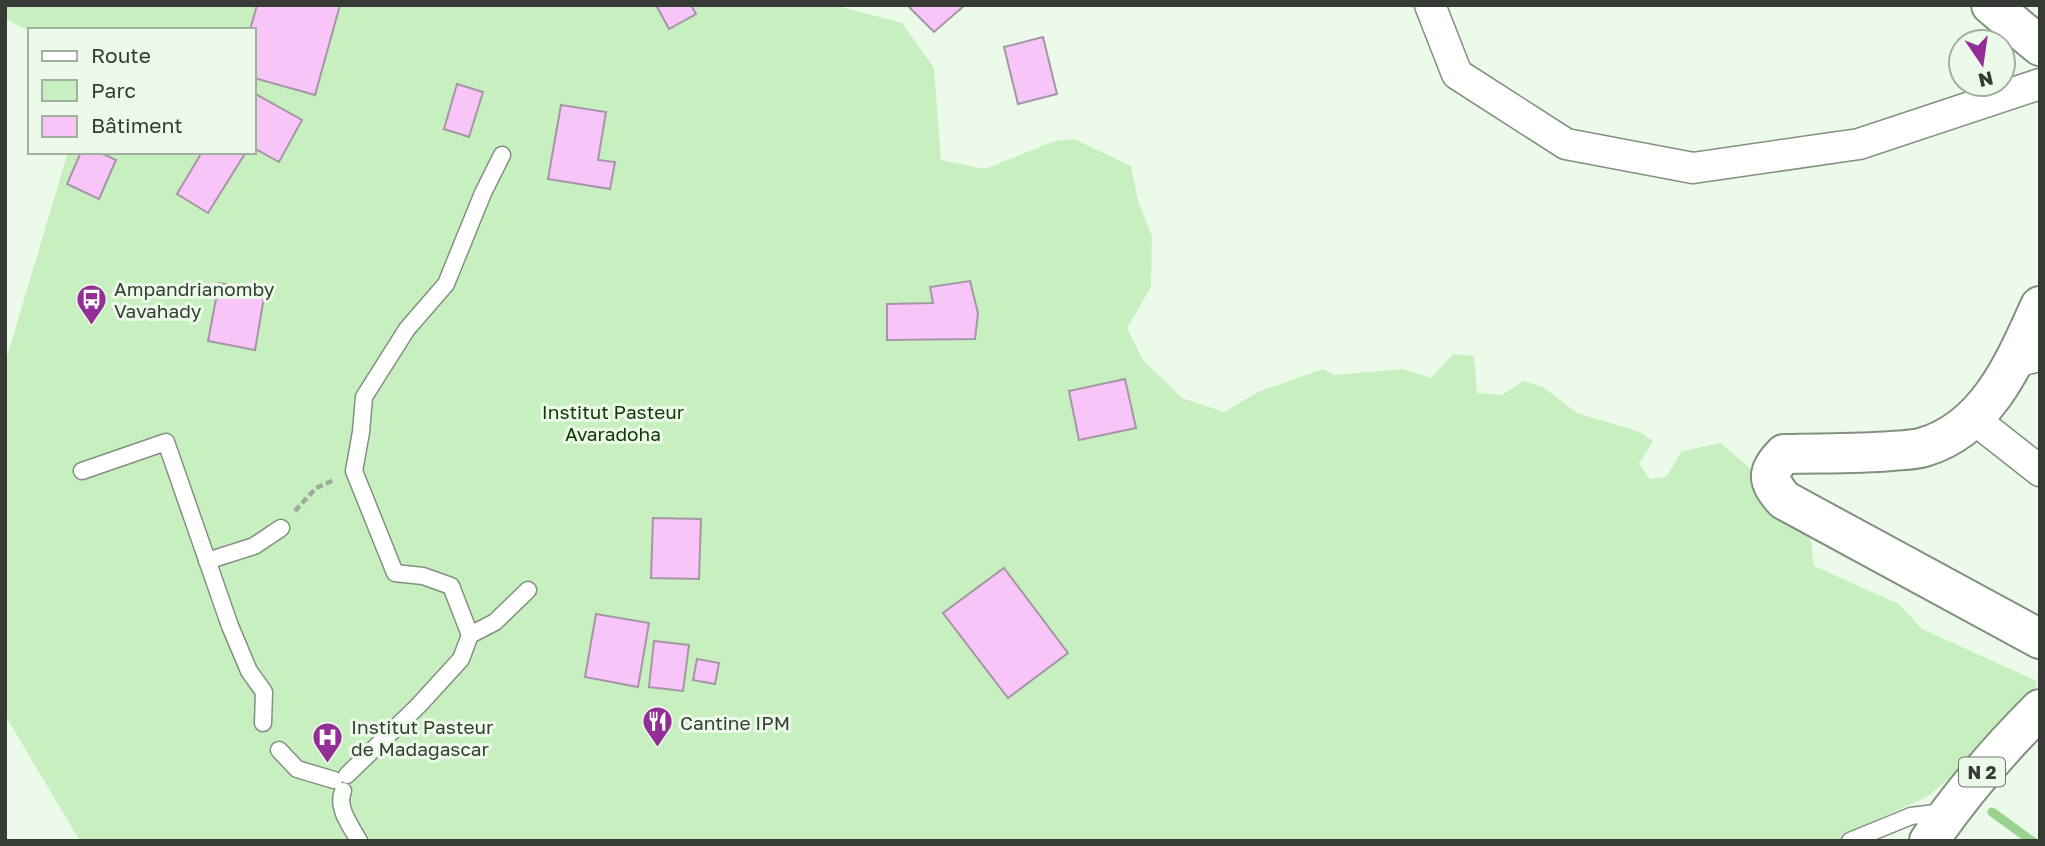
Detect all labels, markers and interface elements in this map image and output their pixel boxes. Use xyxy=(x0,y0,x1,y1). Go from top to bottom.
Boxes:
legend xyxy=(28,28,256,154)
north arrow xyxy=(1947,28,2017,98)
text: Route xyxy=(91,42,151,68)
text: N xyxy=(1976,67,1996,93)
text: Parc xyxy=(91,77,136,103)
text: Bâtiment xyxy=(91,112,183,138)
place label: Ampandrianomby Vavahady xyxy=(114,277,275,322)
bus stop icon: Ampandrianomby Vavahady xyxy=(74,282,108,326)
park label: Institut Pasteur Avaradoha xyxy=(542,400,685,445)
restaurant icon: Cantine IPM xyxy=(640,705,674,749)
place label: Cantine IPM xyxy=(680,711,790,734)
place label: Institut Pasteur de Madagascar xyxy=(351,715,494,760)
hospital icon: Institut Pasteur de Madagascar xyxy=(311,720,345,764)
road number: N 2 xyxy=(1959,758,2005,786)

